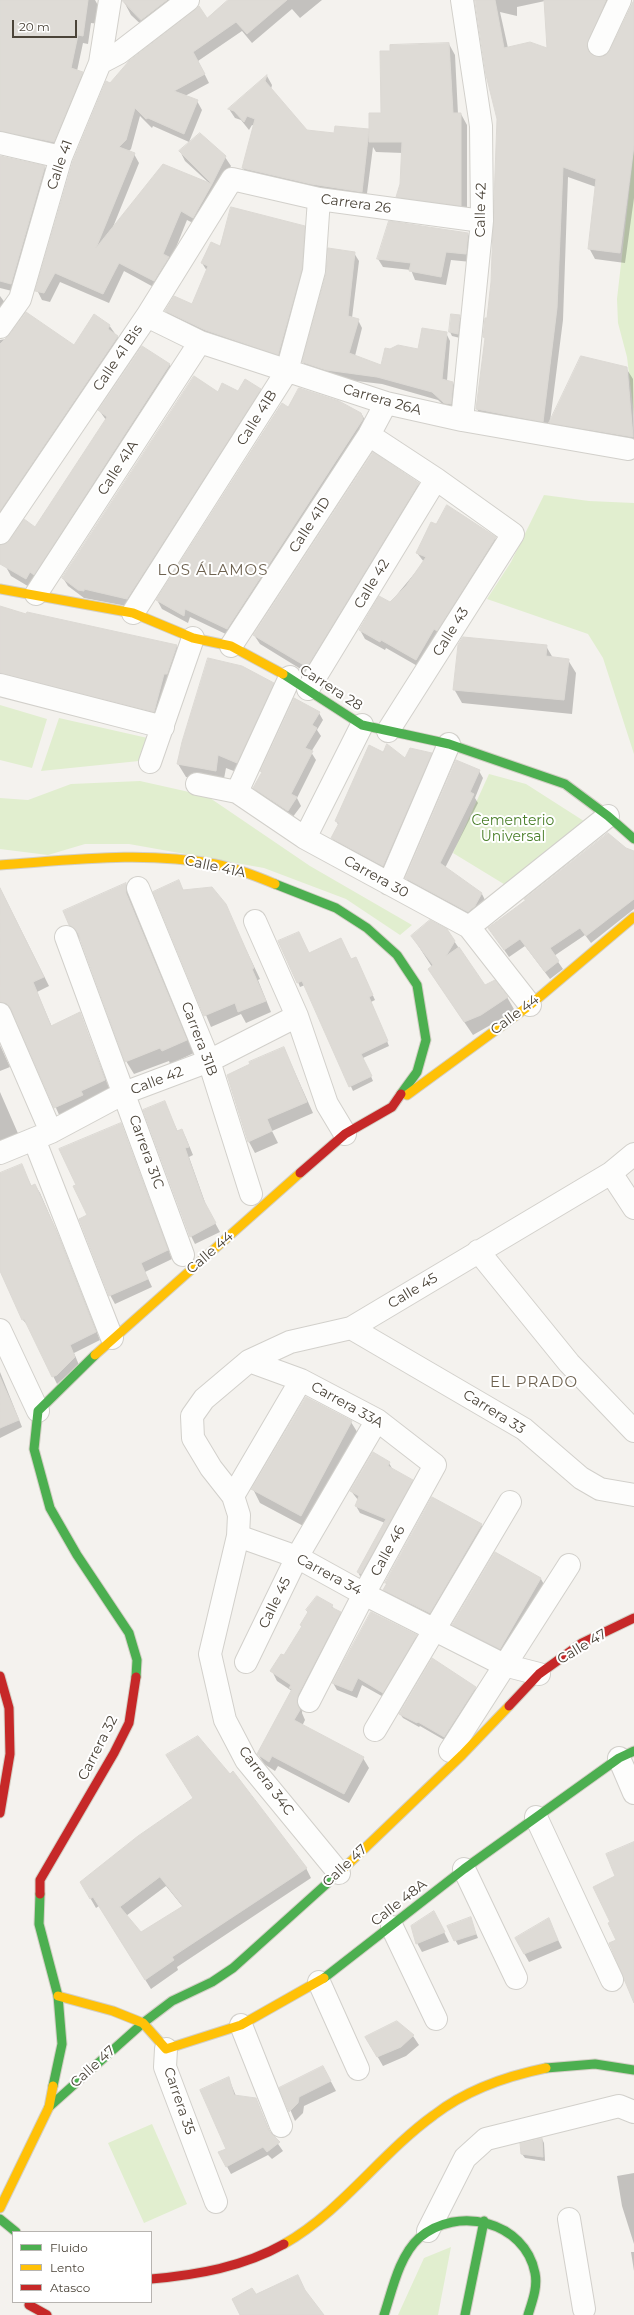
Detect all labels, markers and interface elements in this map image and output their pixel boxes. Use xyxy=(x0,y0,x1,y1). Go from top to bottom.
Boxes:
scale bar xyxy=(14,12,79,38)
text: 20 m xyxy=(19,19,50,34)
street label: Calle 41 xyxy=(44,138,76,192)
street label: Calle 42 xyxy=(472,182,490,238)
street label: Carrera 26 xyxy=(320,191,392,217)
street label: Calle 41 Bis xyxy=(90,322,146,394)
street label: Carrera 26A xyxy=(341,381,423,419)
street label: Calle 41B xyxy=(233,387,281,449)
street label: Calle 41A xyxy=(94,438,142,498)
street label: Calle 41D xyxy=(286,494,334,556)
street label: Calle 42 xyxy=(351,556,393,612)
district label: LOS ÁLAMOS xyxy=(158,562,268,580)
street label: Calle 43 xyxy=(429,604,473,660)
street label: Carrera 28 xyxy=(297,662,365,714)
park label: Cementerio Universal xyxy=(472,813,554,846)
street label: Calle 41A xyxy=(183,852,247,882)
street label: Carrera 30 xyxy=(341,852,411,902)
street label: Calle 44 xyxy=(487,991,543,1039)
street label: Carrera 31B xyxy=(177,1000,221,1078)
street label: Calle 42 xyxy=(128,1063,186,1099)
street label: Carrera 31C xyxy=(125,1113,167,1191)
street label: Calle 44 xyxy=(183,1228,237,1278)
street label: Calle 45 xyxy=(385,1270,441,1312)
district label: EL PRADO xyxy=(490,1374,578,1392)
street label: Carrera 33A xyxy=(308,1378,386,1432)
street label: Carrera 33 xyxy=(460,1386,528,1438)
street label: Calle 46 xyxy=(367,1523,409,1579)
street label: Carrera 34 xyxy=(293,1551,365,1599)
street label: Calle 45 xyxy=(255,1575,295,1631)
street label: Calle 47 xyxy=(554,1626,610,1668)
street label: Carrera 32 xyxy=(75,1713,121,1783)
street label: Carrera 34C xyxy=(235,1743,297,1819)
street label: Calle 47 xyxy=(319,1841,371,1891)
street label: Calle 48A xyxy=(368,1876,430,1930)
street label: Calle 47 xyxy=(67,2043,119,2091)
street label: Carrera 35 xyxy=(160,2065,198,2137)
legend xyxy=(12,2231,152,2303)
text: Fluido xyxy=(50,2240,88,2255)
text: Lento xyxy=(50,2260,85,2275)
text: Atasco xyxy=(50,2280,90,2295)

